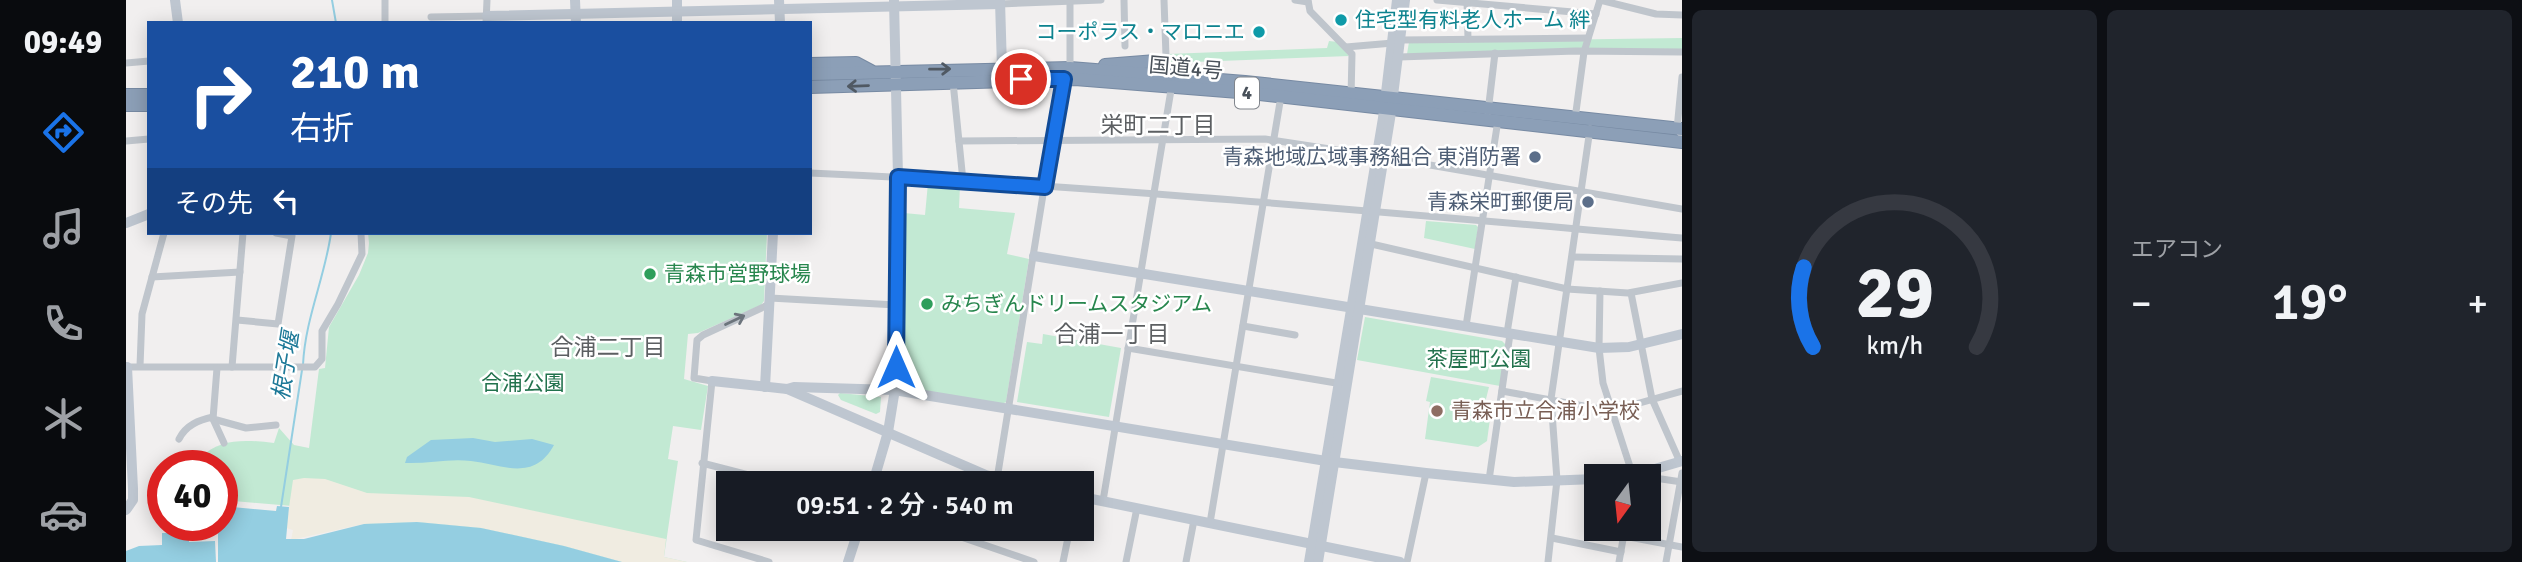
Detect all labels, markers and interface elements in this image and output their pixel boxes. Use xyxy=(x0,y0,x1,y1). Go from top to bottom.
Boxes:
place label: 住宅型有料老人ホーム 絆 xyxy=(1355,7,1590,33)
marker: 住宅型有料老人ホーム 絆 xyxy=(1333,12,1349,28)
place label: コーポラス・マロニエ xyxy=(1035,19,1245,45)
text: 09:49 xyxy=(24,23,102,62)
marker: コーポラス・マロニエ xyxy=(1251,24,1267,40)
text: 210 m xyxy=(290,42,420,102)
icon: right xyxy=(175,49,266,140)
pin xyxy=(991,49,1051,109)
street label: 国道4号 xyxy=(1148,52,1224,84)
icon: arrive xyxy=(1002,60,1040,98)
one-way arrow xyxy=(928,63,951,76)
road number: 4 xyxy=(1235,78,1259,108)
one-way arrow xyxy=(846,79,869,92)
icon: directions xyxy=(39,108,88,157)
text: 右折 xyxy=(290,109,354,148)
district label: 栄町二丁目 xyxy=(1101,111,1216,140)
place label: 青森地域広域事務組合 東消防署 xyxy=(1222,144,1521,170)
marker: 青森地域広域事務組合 東消防署 xyxy=(1527,149,1543,165)
icon: left xyxy=(267,182,305,220)
text: その先 xyxy=(175,188,253,220)
place label: 青森栄町郵便局 xyxy=(1427,189,1574,215)
marker: 青森栄町郵便局 xyxy=(1580,194,1596,210)
icon: music xyxy=(39,204,88,253)
text: エアコン xyxy=(2131,235,2223,264)
text: 29 xyxy=(1855,249,1934,338)
place label: 青森市営野球場 xyxy=(664,261,811,287)
marker: 青森市営野球場 xyxy=(642,266,658,282)
text: 19° xyxy=(2271,270,2348,334)
text: − xyxy=(2131,280,2152,327)
text: + xyxy=(2467,280,2488,327)
place label: みちぎんドリームスタジアム xyxy=(941,291,1212,317)
marker: みちぎんドリームスタジアム xyxy=(919,296,935,312)
icon: phone xyxy=(39,299,88,348)
one-way arrow xyxy=(724,313,745,326)
district label: 合浦一丁目 xyxy=(1055,320,1170,349)
water label: 根子堰 xyxy=(266,326,306,402)
position arrow xyxy=(859,330,933,404)
text: km/h xyxy=(1866,330,1923,361)
district label: 合浦二丁目 xyxy=(551,333,666,362)
park label: 茶屋町公園 xyxy=(1427,346,1532,372)
park label: 合浦公園 xyxy=(481,370,565,396)
icon: climate xyxy=(39,394,88,443)
place label: 青森市立合浦小学校 xyxy=(1451,398,1640,424)
marker: 青森市立合浦小学校 xyxy=(1429,403,1445,419)
speed limit sign: 40 xyxy=(147,450,238,541)
north arrow xyxy=(1584,464,1661,541)
map controls xyxy=(1584,464,1661,541)
icon: car xyxy=(39,490,88,539)
text: 09:51 · 2 分 · 540 m xyxy=(796,490,1014,522)

